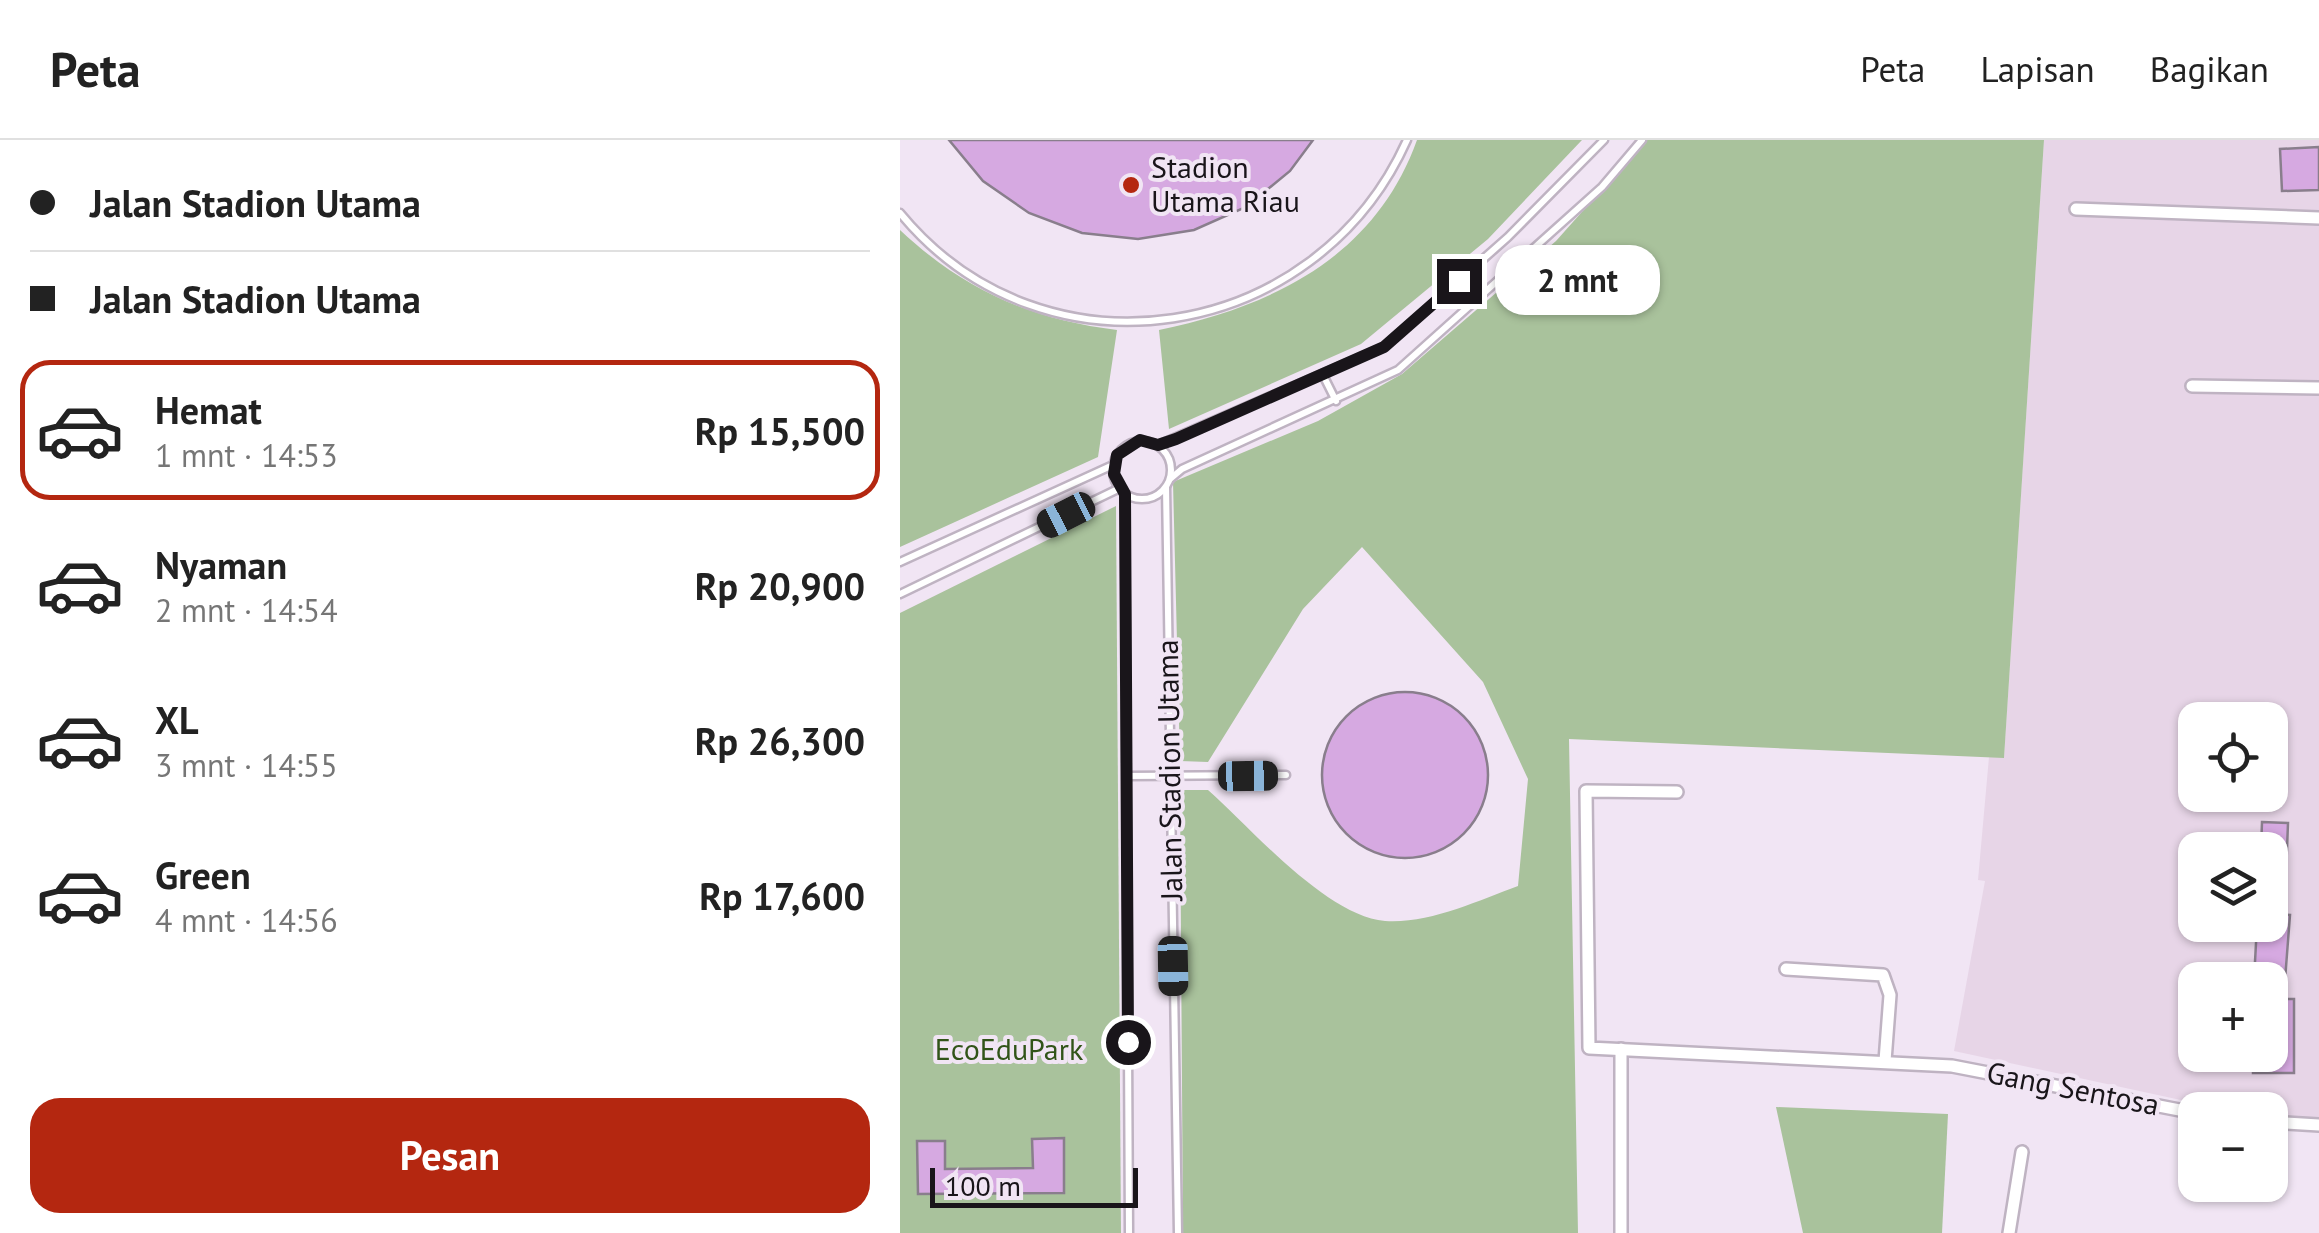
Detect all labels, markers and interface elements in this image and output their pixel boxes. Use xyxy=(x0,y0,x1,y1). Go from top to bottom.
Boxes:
text: Peta xyxy=(50,38,141,100)
text: Peta xyxy=(1860,46,1925,92)
text: Lapisan xyxy=(1980,46,2095,92)
text: Bagikan xyxy=(2150,46,2269,92)
place label: Stadion Utama Riau xyxy=(1151,147,1300,220)
marker: Stadion Utama Riau xyxy=(1120,174,1142,196)
text: Jalan Stadion Utama xyxy=(90,178,421,227)
callout: 2 mnt xyxy=(1494,246,1659,316)
route end xyxy=(1437,259,1482,304)
text: 2 mnt xyxy=(1537,259,1618,301)
text: Jalan Stadion Utama xyxy=(90,274,421,323)
icon: car xyxy=(35,385,125,475)
text: Hemat xyxy=(155,385,262,434)
text: Rp 15,500 xyxy=(695,406,865,455)
text: 1 mnt · 14:53 xyxy=(155,434,338,476)
car xyxy=(1032,488,1100,542)
icon: car xyxy=(35,540,125,630)
text: Nyaman xyxy=(155,540,287,589)
text: Rp 20,900 xyxy=(695,561,865,610)
text: 2 mnt · 14:54 xyxy=(155,589,338,631)
street label: Jalan Stadion Utama xyxy=(1147,639,1190,903)
icon: car xyxy=(35,695,125,785)
text: XL xyxy=(155,695,199,744)
map controls xyxy=(2178,702,2288,1202)
button: locate xyxy=(2178,702,2288,812)
text: Rp 26,300 xyxy=(695,716,865,765)
text: 3 mnt · 14:55 xyxy=(155,744,338,786)
car xyxy=(1218,760,1278,792)
button: layers xyxy=(2178,832,2288,942)
icon: car xyxy=(35,850,125,940)
text: Green xyxy=(155,850,251,899)
text: Rp 17,600 xyxy=(699,871,865,920)
text: 4 mnt · 14:56 xyxy=(155,899,338,941)
car xyxy=(1157,936,1189,996)
button: + xyxy=(2178,962,2288,1072)
route start xyxy=(1106,1020,1151,1065)
park label: EcoEduPark xyxy=(935,1029,1084,1068)
street label: Gang Sentosa xyxy=(1984,1052,2163,1123)
button: − xyxy=(2178,1092,2288,1202)
button: Pesan xyxy=(30,1098,870,1213)
scale bar xyxy=(930,1163,1138,1208)
text: 100 m xyxy=(945,1167,1021,1204)

